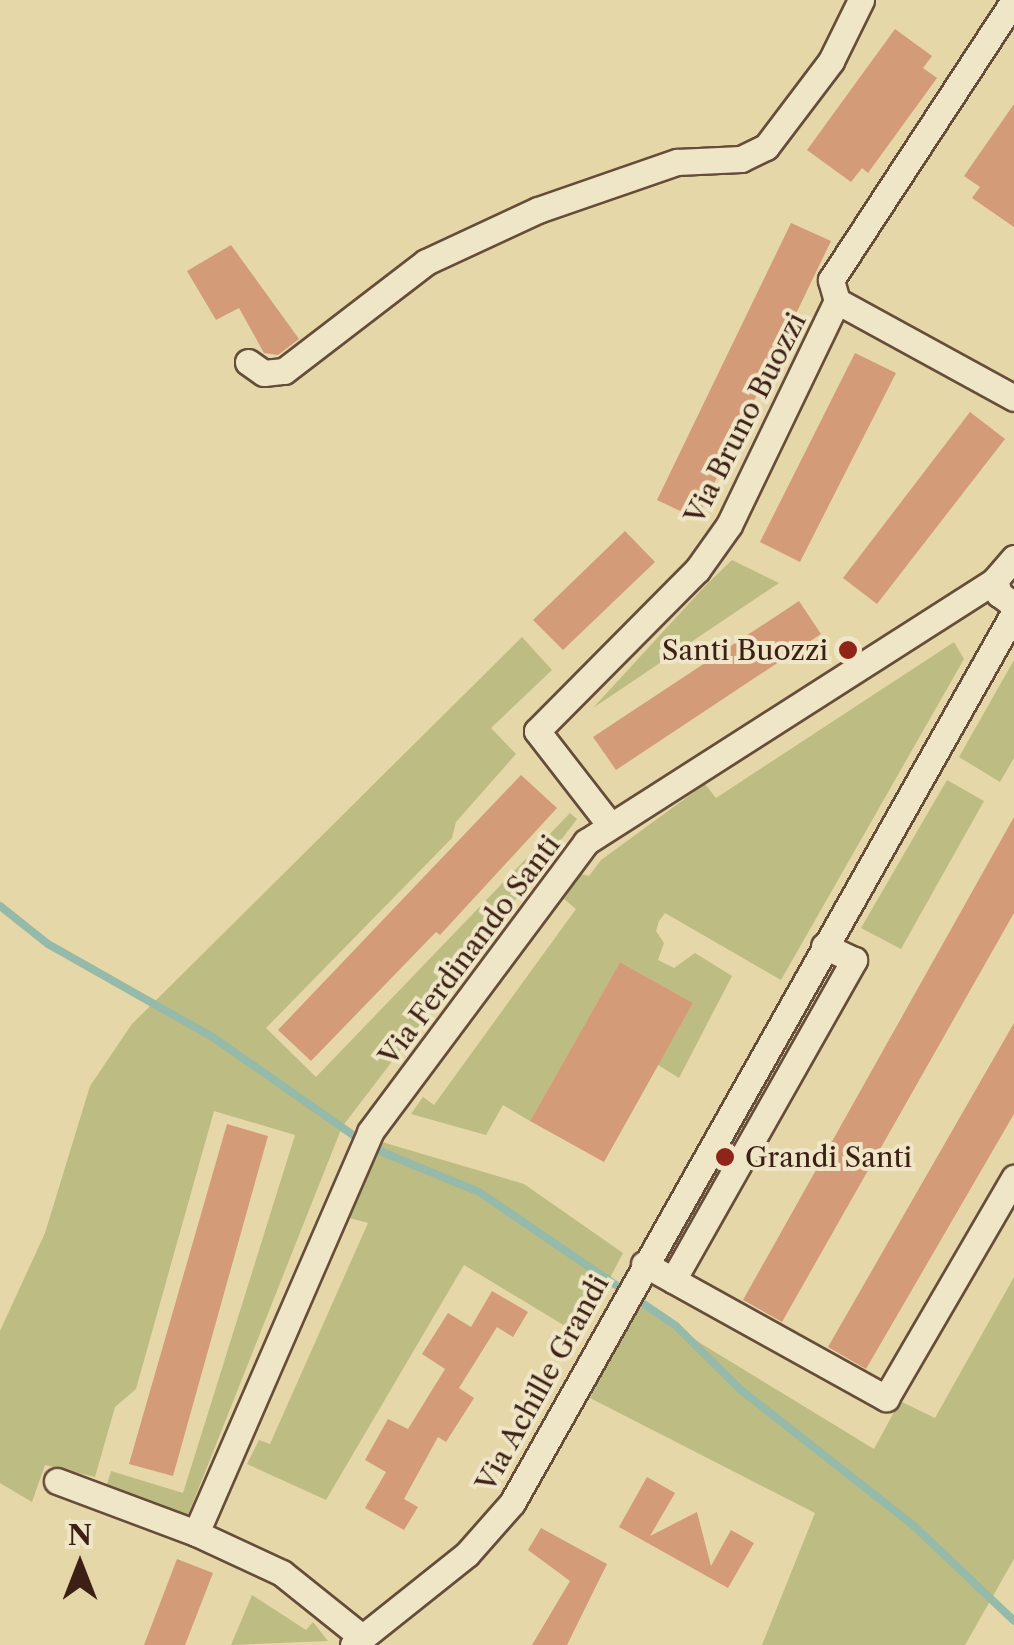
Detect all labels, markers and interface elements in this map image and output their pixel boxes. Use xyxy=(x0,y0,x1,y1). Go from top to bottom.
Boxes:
street label: Via Bruno Buozzi xyxy=(677,307,813,529)
place label: Santi Buozzi xyxy=(662,633,828,667)
marker: Santi Buozzi xyxy=(837,639,859,661)
street label: Via Ferdinando Santi xyxy=(371,828,567,1072)
place label: Grandi Santi xyxy=(745,1140,912,1174)
marker: Grandi Santi xyxy=(714,1146,736,1168)
street label: Via Achille Grandi xyxy=(468,1268,616,1498)
north arrow xyxy=(30,1515,130,1615)
text: N xyxy=(68,1518,92,1552)

